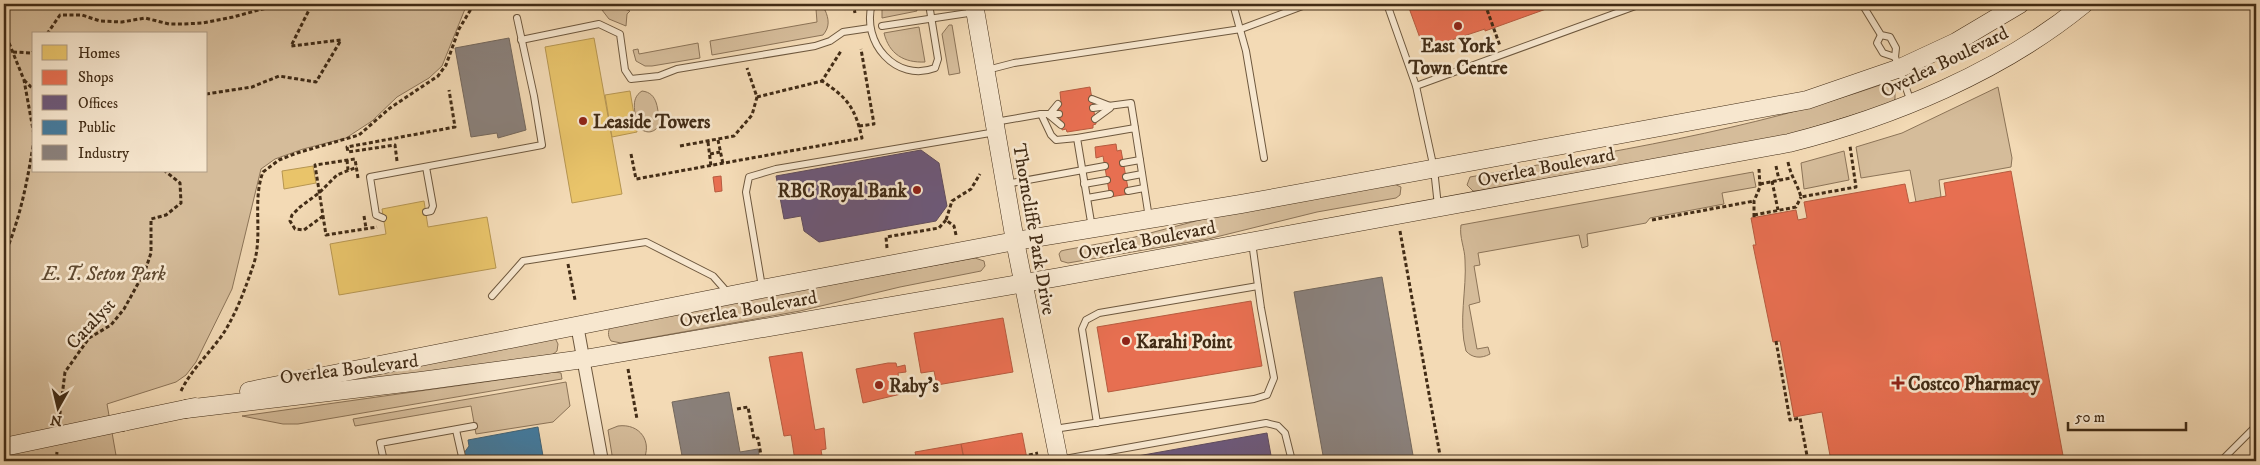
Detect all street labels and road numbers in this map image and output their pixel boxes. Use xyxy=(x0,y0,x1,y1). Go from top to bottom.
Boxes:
street label: Overlea Boulevard xyxy=(1877,21,2013,103)
street label: Thorncliffe Park Drive xyxy=(1007,142,1060,317)
street label: Overlea Boulevard xyxy=(1476,143,1617,192)
street label: Overlea Boulevard xyxy=(1077,216,1218,265)
street label: Overlea Boulevard xyxy=(678,286,819,333)
street label: Catalyst xyxy=(62,294,121,354)
street label: Overlea Boulevard xyxy=(279,350,420,389)

